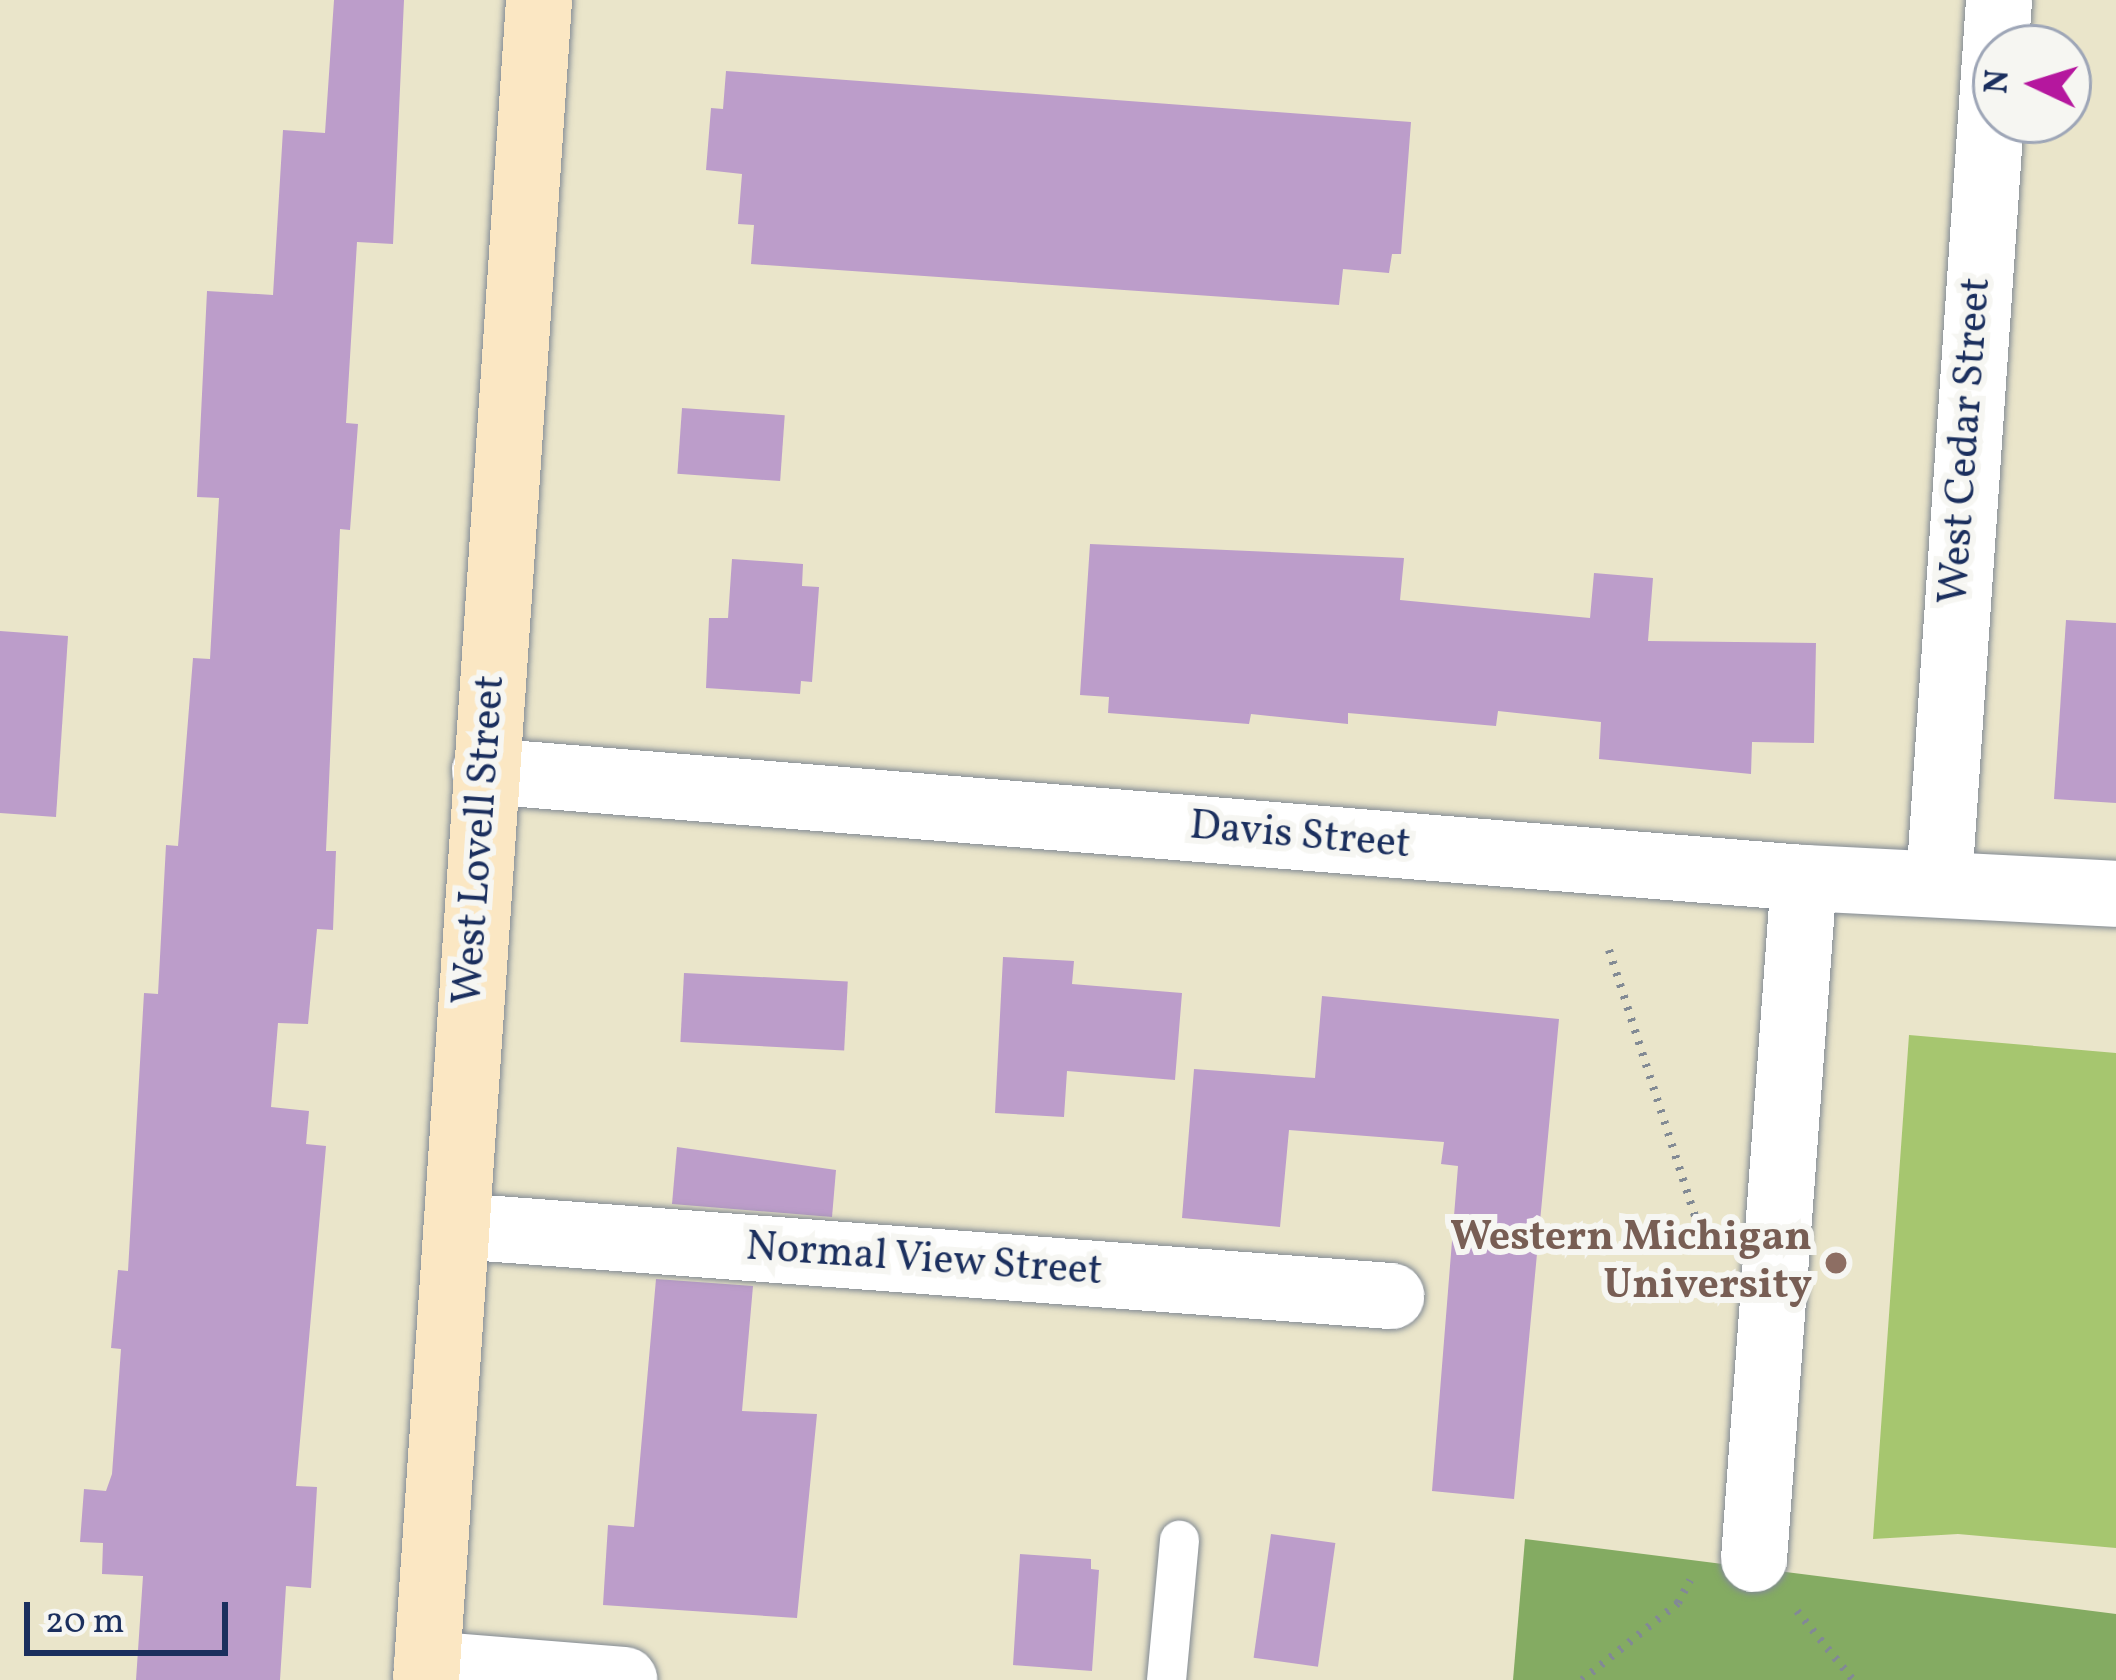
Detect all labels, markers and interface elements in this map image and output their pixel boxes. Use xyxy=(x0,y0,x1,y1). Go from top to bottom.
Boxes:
north arrow xyxy=(1972,24,2092,144)
text: N xyxy=(1975,68,2023,95)
street label: West Cedar Street xyxy=(1930,276,2004,606)
street label: West Lovell Street xyxy=(444,673,518,1007)
street label: Davis Street xyxy=(1187,802,1413,872)
place label: Western Michigan University xyxy=(1450,1214,1812,1312)
street label: Normal View Street xyxy=(743,1223,1105,1299)
marker: Western Michigan University xyxy=(1823,1250,1849,1276)
scale bar xyxy=(30,1578,234,1652)
text: 20 m xyxy=(45,1598,125,1648)

